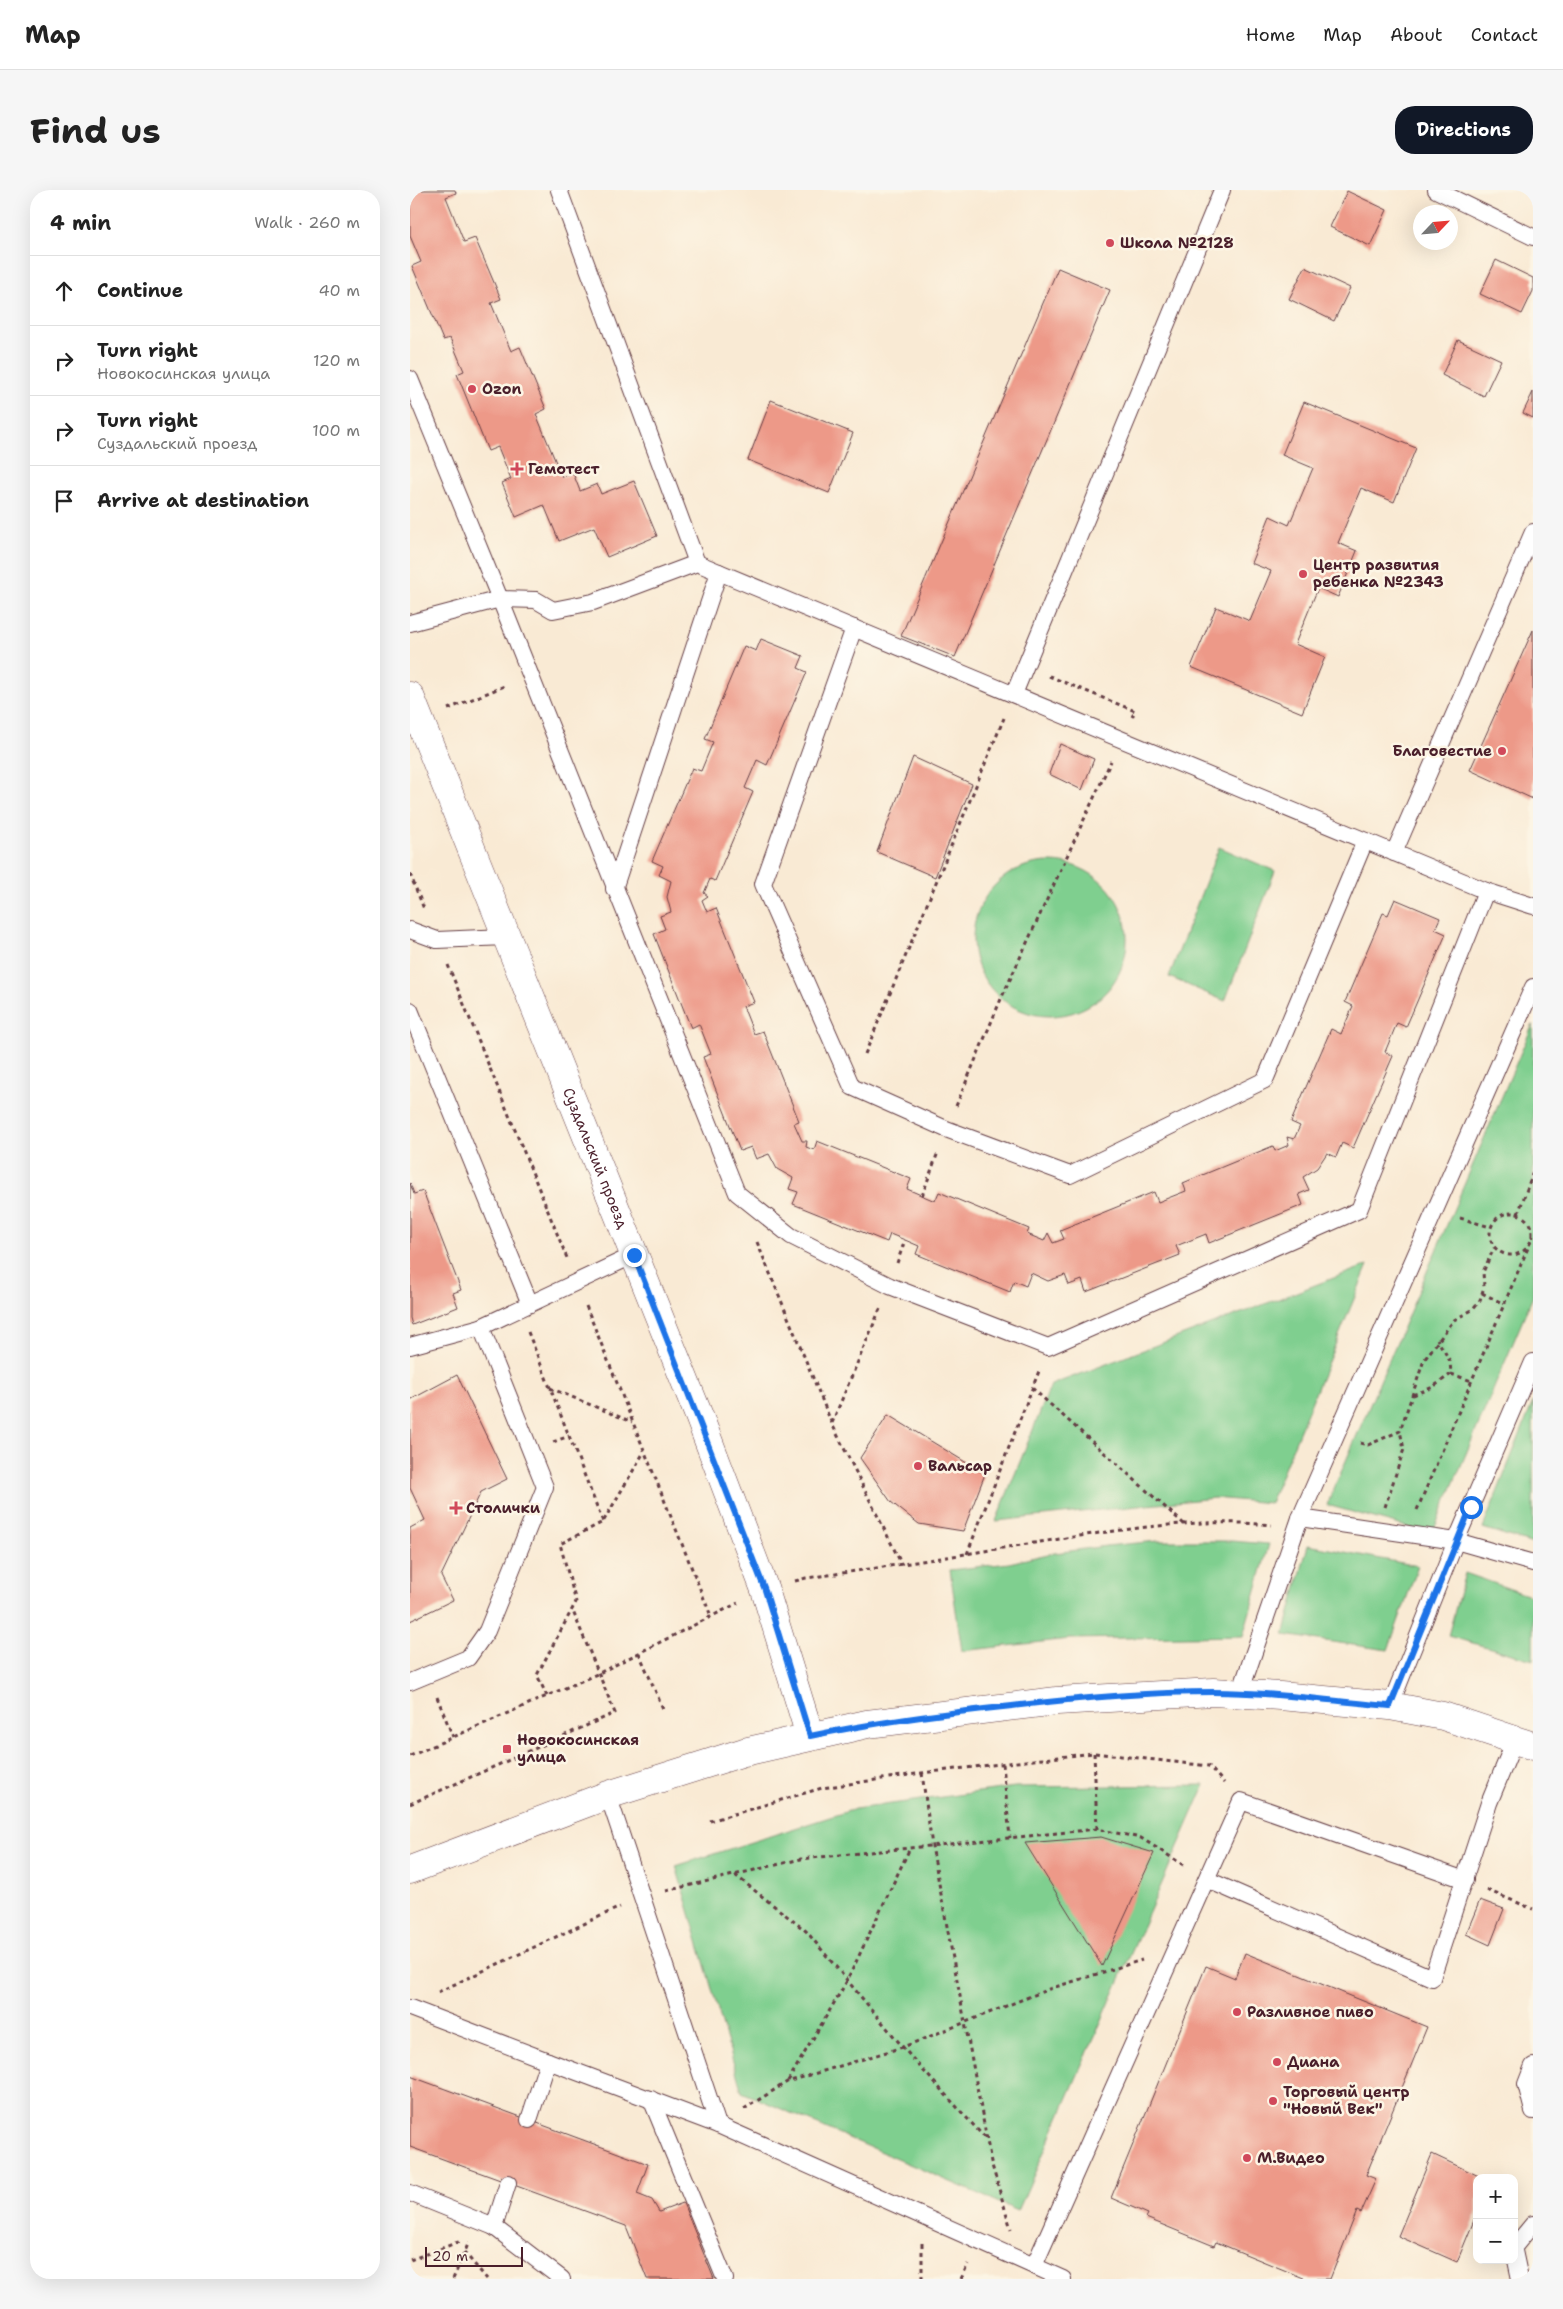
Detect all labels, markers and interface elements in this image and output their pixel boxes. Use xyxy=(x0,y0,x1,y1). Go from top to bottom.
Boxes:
text: Map xyxy=(25,19,81,51)
text: Home xyxy=(1246,23,1295,47)
text: Map xyxy=(1323,23,1362,47)
text: About xyxy=(1390,23,1443,47)
text: Contact xyxy=(1471,23,1538,47)
button: Directions xyxy=(1395,106,1533,154)
text: Find us xyxy=(30,107,161,154)
north arrow xyxy=(1413,205,1458,250)
text: 4 min xyxy=(50,209,111,237)
text: Walk · 260 m xyxy=(254,212,360,233)
place label: Школа №2128 xyxy=(1120,233,1234,253)
marker: Школа №2128 xyxy=(1104,237,1116,249)
icon: ahead xyxy=(50,277,78,305)
text: Continue xyxy=(97,278,183,303)
text: 40 m xyxy=(318,280,360,301)
text: Turn right xyxy=(97,338,198,363)
icon: right xyxy=(50,347,78,375)
text: 120 m xyxy=(313,350,360,371)
text: Новокосинская улица xyxy=(97,363,270,384)
place label: Ozon xyxy=(482,379,522,399)
marker: Ozon xyxy=(466,383,478,395)
text: Turn right xyxy=(97,408,198,433)
icon: right xyxy=(50,417,78,445)
text: 100 m xyxy=(312,420,360,441)
text: Суздальский проезд xyxy=(97,433,257,454)
place label: Гемотест xyxy=(528,459,600,479)
marker: Гемотест xyxy=(510,462,524,476)
icon: arrive xyxy=(50,487,78,515)
text: Arrive at destination xyxy=(97,488,309,513)
place label: Центр развития ребенка №2343 xyxy=(1313,555,1444,592)
marker: Центр развития ребенка №2343 xyxy=(1297,568,1309,580)
place label: Благовестие xyxy=(1392,741,1492,761)
marker: Благовестие xyxy=(1496,745,1508,757)
street label: Суздальский проезд xyxy=(558,1085,633,1232)
route end xyxy=(623,1244,646,1267)
place label: Вальсар xyxy=(928,1456,992,1476)
marker: Вальсар xyxy=(912,1460,924,1472)
route start xyxy=(1460,1496,1483,1519)
place label: Столички xyxy=(466,1498,541,1518)
marker: Столички xyxy=(450,1502,462,1514)
place label: Новокосинская улица xyxy=(517,1730,639,1767)
marker: Новокосинская улица xyxy=(501,1743,513,1755)
place label: Разливное пиво xyxy=(1247,2002,1374,2022)
marker: Разливное пиво xyxy=(1231,2006,1243,2018)
place label: Диана xyxy=(1287,2052,1340,2072)
marker: Диана xyxy=(1271,2056,1283,2068)
place label: Торговый центр "Новый Век" xyxy=(1283,2082,1410,2119)
marker: Торговый центр "Новый Век" xyxy=(1267,2095,1279,2107)
place label: М.Видео xyxy=(1257,2148,1325,2168)
marker: М.Видео xyxy=(1241,2152,1253,2164)
map controls xyxy=(1473,2174,1518,2264)
button: + xyxy=(1473,2174,1518,2219)
button: − xyxy=(1473,2219,1518,2264)
scale bar xyxy=(425,2244,522,2267)
text: 20 m xyxy=(432,2247,468,2265)

